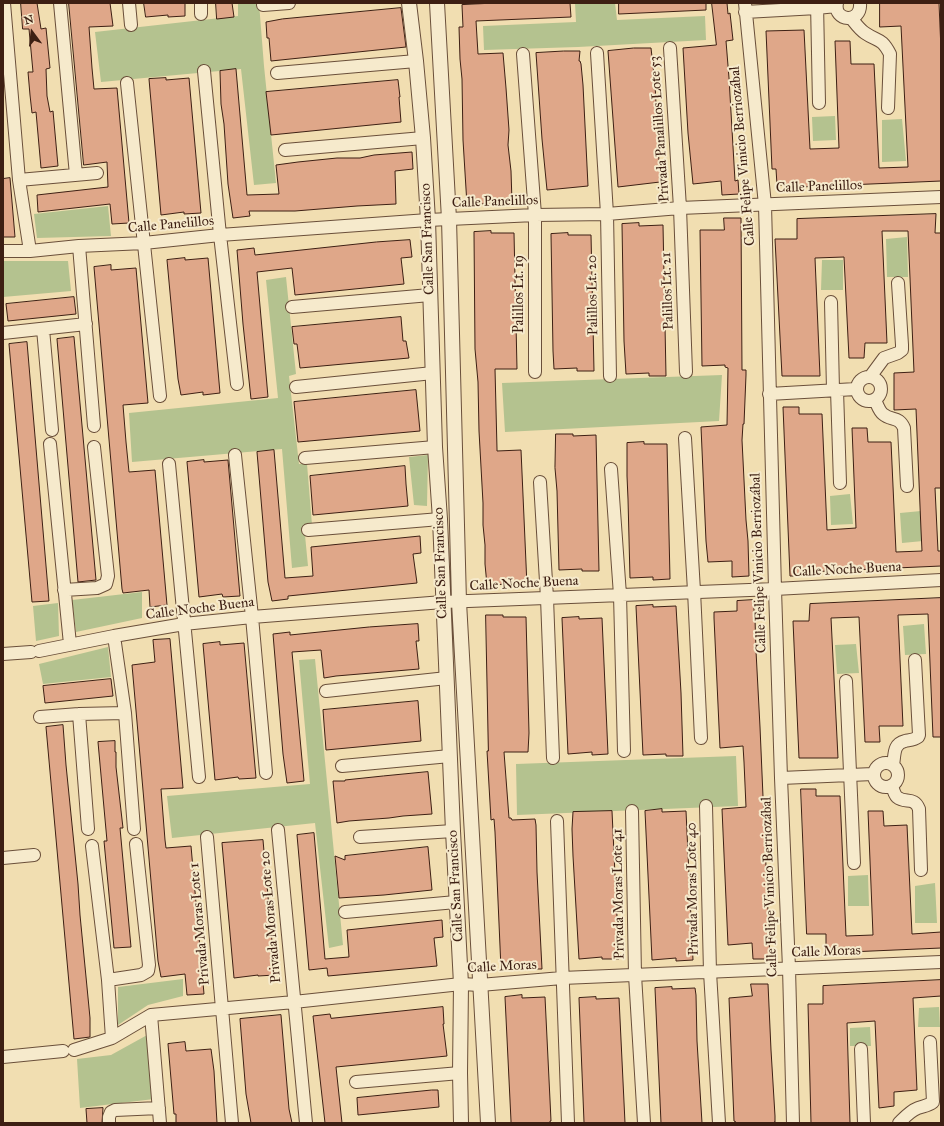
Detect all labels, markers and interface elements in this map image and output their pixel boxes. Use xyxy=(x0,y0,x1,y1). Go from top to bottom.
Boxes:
north arrow xyxy=(12,12,52,52)
text: N xyxy=(23,12,35,27)
street label: Privada Panalillos Lote 53 xyxy=(647,55,673,203)
street label: Calle Felipe Vinicio Berriozábal xyxy=(727,66,759,246)
street label: Calle Panelillos xyxy=(776,177,862,197)
street label: Calle San Francisco xyxy=(418,183,438,295)
street label: Calle Panelillos xyxy=(452,192,538,212)
street label: Calle Panelillos xyxy=(127,213,215,237)
street label: Palillos Lt. 21 xyxy=(658,252,678,330)
street label: Palillos Lt. 19 xyxy=(512,255,528,333)
street label: Palillos Lt. 20 xyxy=(584,255,602,335)
street label: Calle Felipe Vinicio Berriozábal xyxy=(747,473,771,653)
street label: Calle San Francisco xyxy=(431,507,451,619)
street label: Calle Noche Buena xyxy=(792,559,902,581)
street label: Calle Noche Buena xyxy=(469,573,579,595)
street label: Calle Noche Buena xyxy=(145,594,255,624)
street label: Calle Felipe Vinicio Berriozábal xyxy=(758,797,782,977)
street label: Privada Moras Lote 40 xyxy=(683,822,703,956)
street label: Privada Moras Lote 41 xyxy=(609,828,629,960)
street label: Calle San Francisco xyxy=(445,830,467,942)
street label: Privada Moras Lote 20 xyxy=(257,850,285,984)
street label: Privada Moras Lote 1 xyxy=(186,862,214,986)
street label: Calle Moras xyxy=(791,942,861,962)
street label: Calle Moras xyxy=(467,957,537,977)

